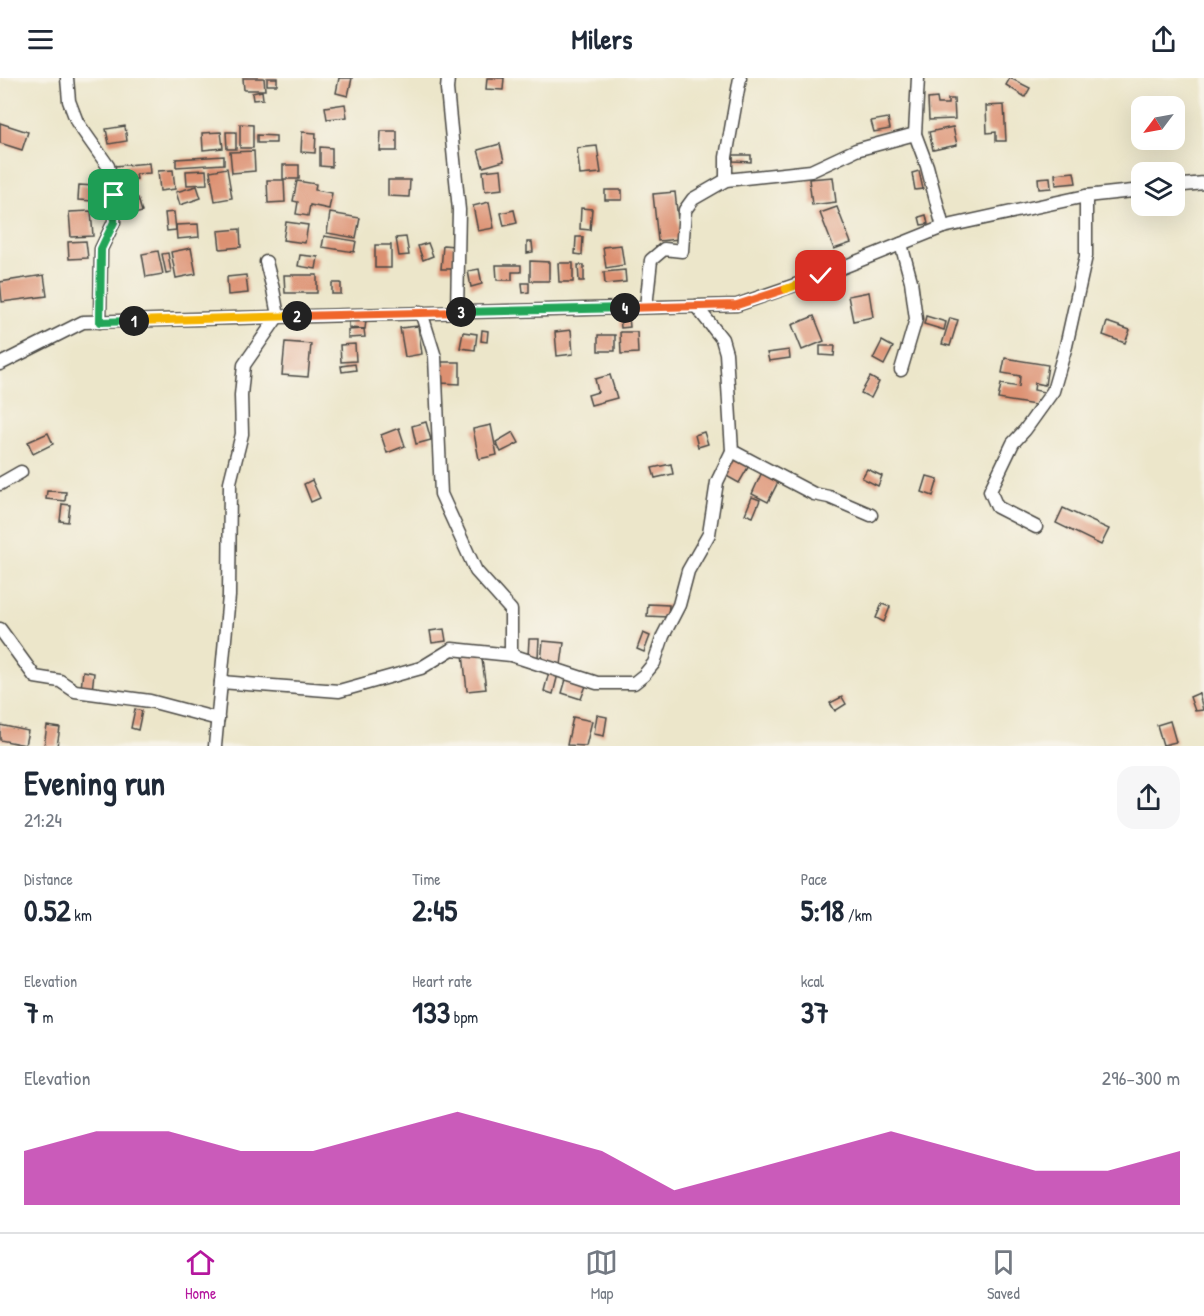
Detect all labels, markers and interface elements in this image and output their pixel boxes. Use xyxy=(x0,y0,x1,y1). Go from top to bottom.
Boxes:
text: Milers xyxy=(572,21,632,57)
icon: menu xyxy=(24,23,57,56)
icon: share xyxy=(1147,23,1180,56)
north arrow xyxy=(1131,96,1185,150)
map controls xyxy=(1131,96,1185,216)
button: layers xyxy=(1131,162,1185,216)
pin xyxy=(88,169,139,220)
icon: arrive xyxy=(97,178,130,211)
pin xyxy=(795,250,846,301)
icon: check xyxy=(804,259,837,292)
pin: 4 xyxy=(610,293,640,323)
pin: 3 xyxy=(446,297,476,327)
text: 4 xyxy=(622,297,628,319)
pin: 2 xyxy=(282,301,312,331)
text: 3 xyxy=(457,301,465,323)
text: 2 xyxy=(293,305,301,327)
pin: 1 xyxy=(119,306,149,336)
text: 1 xyxy=(131,310,137,332)
text: Evening run xyxy=(24,761,165,805)
button: share xyxy=(1117,766,1180,829)
text: 21:24 xyxy=(24,806,62,833)
text: Distance xyxy=(24,868,73,890)
text: Time xyxy=(412,868,441,890)
text: Pace xyxy=(801,868,827,890)
text: 0.52 xyxy=(24,890,71,930)
text: 2:45 xyxy=(412,890,457,930)
text: 5:18 xyxy=(801,890,844,930)
text: km xyxy=(71,904,92,926)
text: /km xyxy=(844,904,872,926)
text: Elevation xyxy=(24,970,77,992)
text: Heart rate xyxy=(412,970,472,992)
text: kcal xyxy=(801,970,824,992)
text: 7 xyxy=(24,992,39,1032)
text: 133 xyxy=(412,992,450,1032)
text: 37 xyxy=(801,992,829,1032)
text: m xyxy=(39,1006,53,1028)
text: bpm xyxy=(450,1006,478,1028)
text: Elevation xyxy=(24,1064,90,1091)
text: 296–300 m xyxy=(1102,1064,1180,1091)
tab: Home xyxy=(184,1246,217,1304)
tab: Map xyxy=(585,1246,618,1304)
tab: Saved xyxy=(987,1246,1020,1304)

